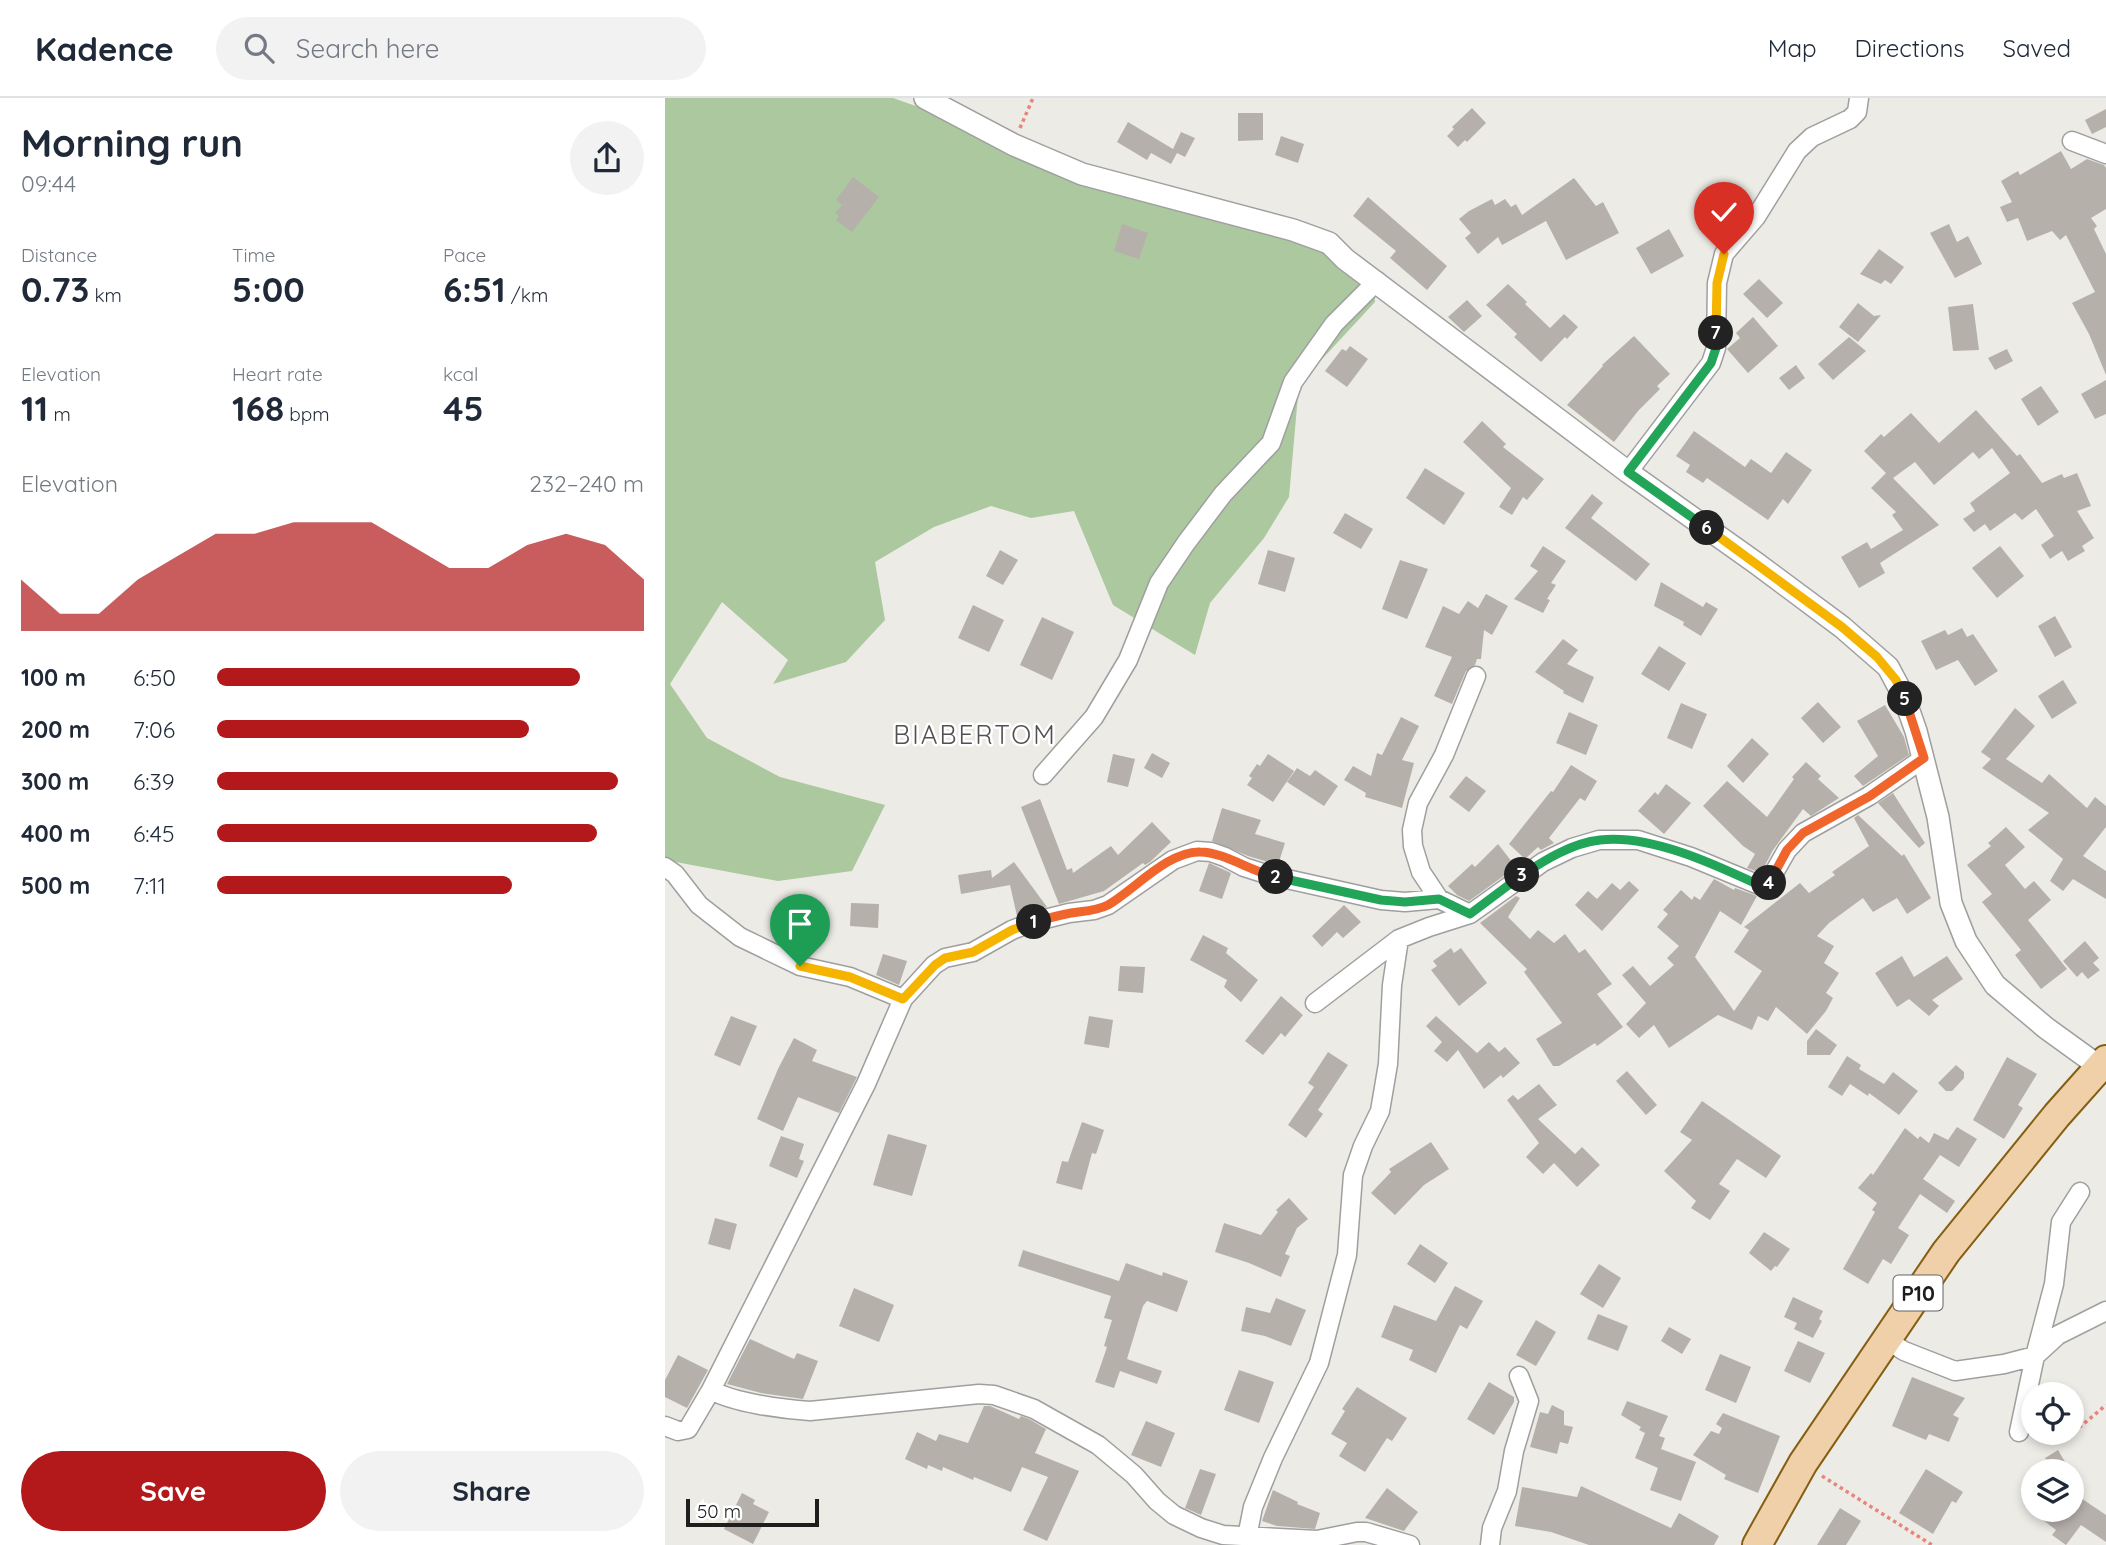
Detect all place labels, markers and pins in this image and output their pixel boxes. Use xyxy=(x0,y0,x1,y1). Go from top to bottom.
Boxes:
pin xyxy=(1694,182,1754,254)
pin: 7 xyxy=(1699,316,1733,350)
pin: 6 xyxy=(1689,510,1725,546)
pin: 5 xyxy=(1887,682,1923,716)
pin: 3 xyxy=(1505,858,1539,892)
pin: 2 xyxy=(1259,860,1293,894)
pin: 4 xyxy=(1751,866,1787,900)
pin xyxy=(770,894,830,966)
pin: 1 xyxy=(1017,904,1051,940)

